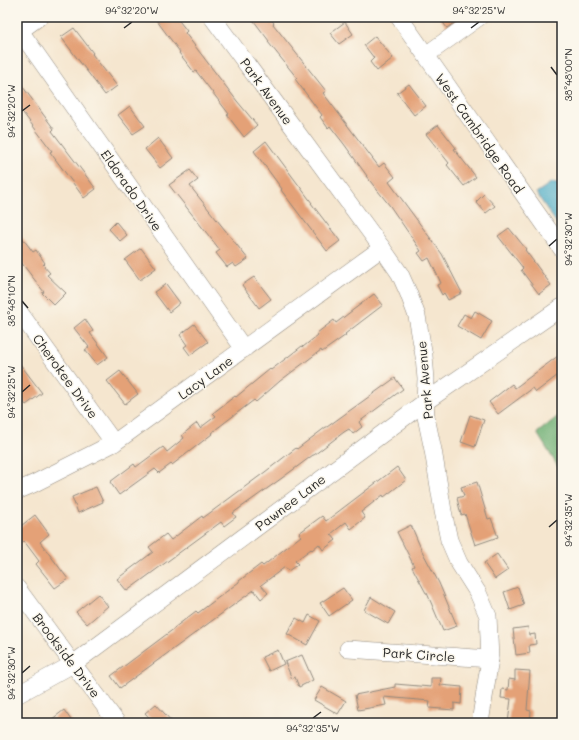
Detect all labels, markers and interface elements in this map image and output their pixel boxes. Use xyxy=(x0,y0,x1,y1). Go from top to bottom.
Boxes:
text: 94°32'20"W xyxy=(105,3,159,17)
text: 94°32'25"W xyxy=(453,3,506,17)
text: 38°48'00"N xyxy=(561,48,575,102)
street label: Park Avenue xyxy=(237,54,297,128)
street label: West Cambridge Road xyxy=(432,70,528,196)
text: 94°32'20"W xyxy=(4,84,18,138)
street label: Eldorado Drive xyxy=(98,146,166,234)
text: 94°32'30"W xyxy=(561,212,575,266)
text: 38°48'10"N xyxy=(4,275,18,327)
street label: Cherokee Drive xyxy=(30,330,102,422)
street label: Park Avenue xyxy=(412,340,436,420)
street label: Lacy Lane xyxy=(174,351,236,403)
text: 94°32'25"W xyxy=(4,365,18,418)
street label: Pawnee Lane xyxy=(251,470,329,534)
text: 94°32'35"W xyxy=(561,493,575,547)
street label: Brookside Drive xyxy=(30,609,104,701)
street label: Park Circle xyxy=(382,643,456,665)
text: 94°32'30"W xyxy=(4,646,18,700)
text: 94°32'35"W xyxy=(286,721,340,735)

